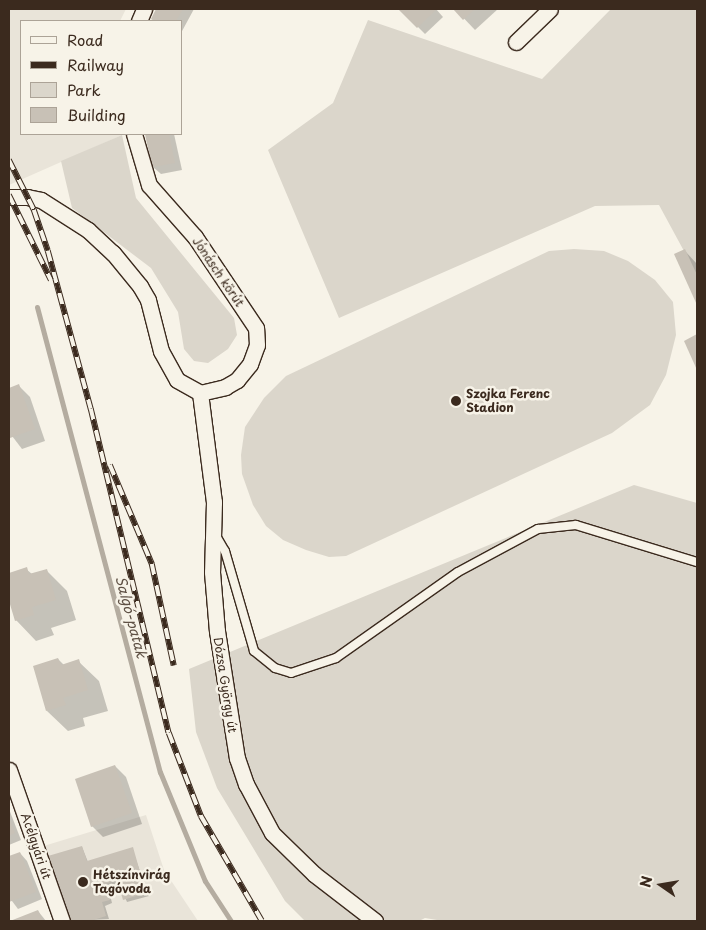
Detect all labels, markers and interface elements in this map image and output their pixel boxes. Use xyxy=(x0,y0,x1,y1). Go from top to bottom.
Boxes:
legend xyxy=(20,20,182,135)
text: Road xyxy=(67,28,103,51)
text: Railway xyxy=(67,53,124,76)
text: Park xyxy=(67,78,101,101)
text: Building xyxy=(67,103,126,126)
street label: Jónásch körút xyxy=(189,234,247,310)
place label: Szojka Ferenc Stadion xyxy=(466,387,551,415)
marker: Szojka Ferenc Stadion xyxy=(450,395,462,407)
water label: Salgó-patak xyxy=(112,574,150,660)
street label: Dózsa György út xyxy=(210,636,240,734)
street label: Acélgyári út xyxy=(18,811,54,881)
north arrow xyxy=(636,860,686,910)
place label: Hétszínvirág Tagóvoda xyxy=(93,868,170,896)
text: N xyxy=(634,874,657,889)
marker: Hétszínvirág Tagóvoda xyxy=(77,876,89,888)

